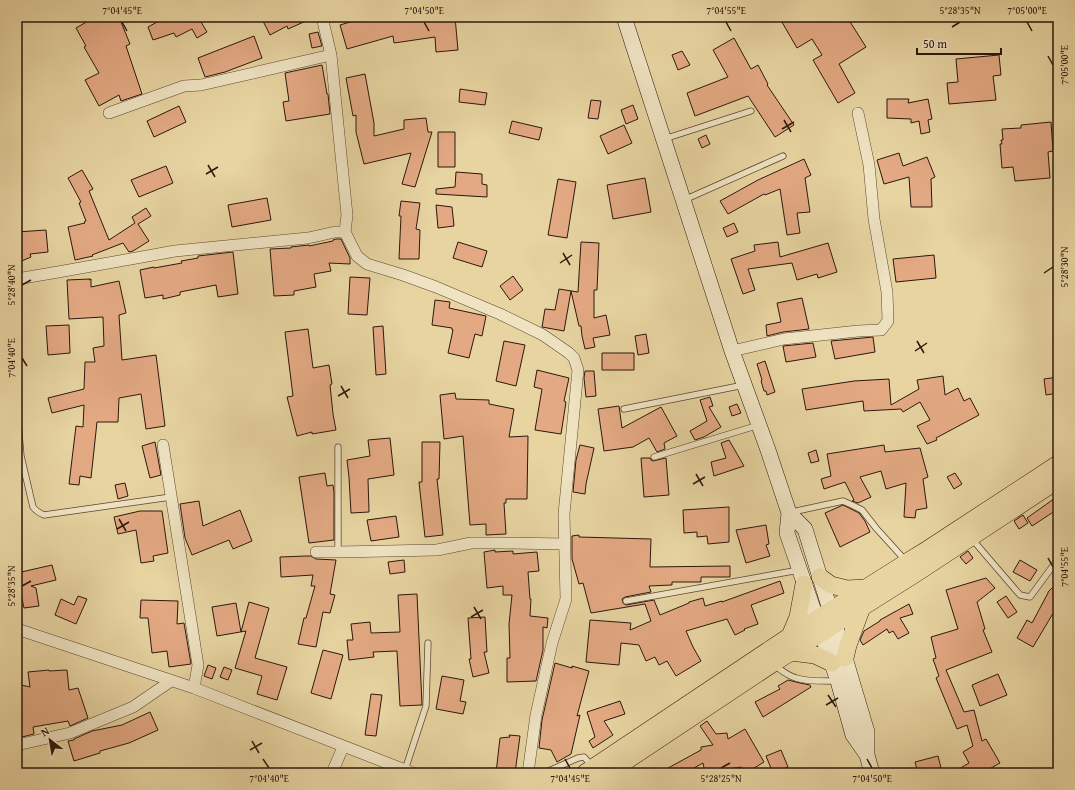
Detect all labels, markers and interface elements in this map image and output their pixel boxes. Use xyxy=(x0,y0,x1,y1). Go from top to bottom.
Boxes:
text: 7°04'45"E xyxy=(102,3,142,18)
text: 7°04'50"E xyxy=(404,3,444,18)
text: 7°04'55"E xyxy=(706,3,746,18)
text: 5°28'35"N xyxy=(939,3,981,18)
text: 7°05'00"E xyxy=(1007,3,1047,18)
scale bar xyxy=(917,30,1001,56)
text: 50 m xyxy=(923,35,947,52)
text: 7°05'00"E xyxy=(1057,45,1072,85)
text: 5°28'30"N xyxy=(1057,246,1072,288)
text: 5°28'40"N xyxy=(4,264,19,306)
text: 7°04'40"E xyxy=(4,338,19,378)
text: 7°04'55"E xyxy=(1057,547,1072,587)
text: 5°28'35"N xyxy=(4,565,19,607)
north arrow xyxy=(30,720,70,760)
text: N xyxy=(38,722,53,740)
text: 7°04'40"E xyxy=(249,771,289,786)
text: 7°04'45"E xyxy=(550,771,590,786)
text: 5°28'25"N xyxy=(700,771,742,786)
text: 7°04'50"E xyxy=(852,771,892,786)

